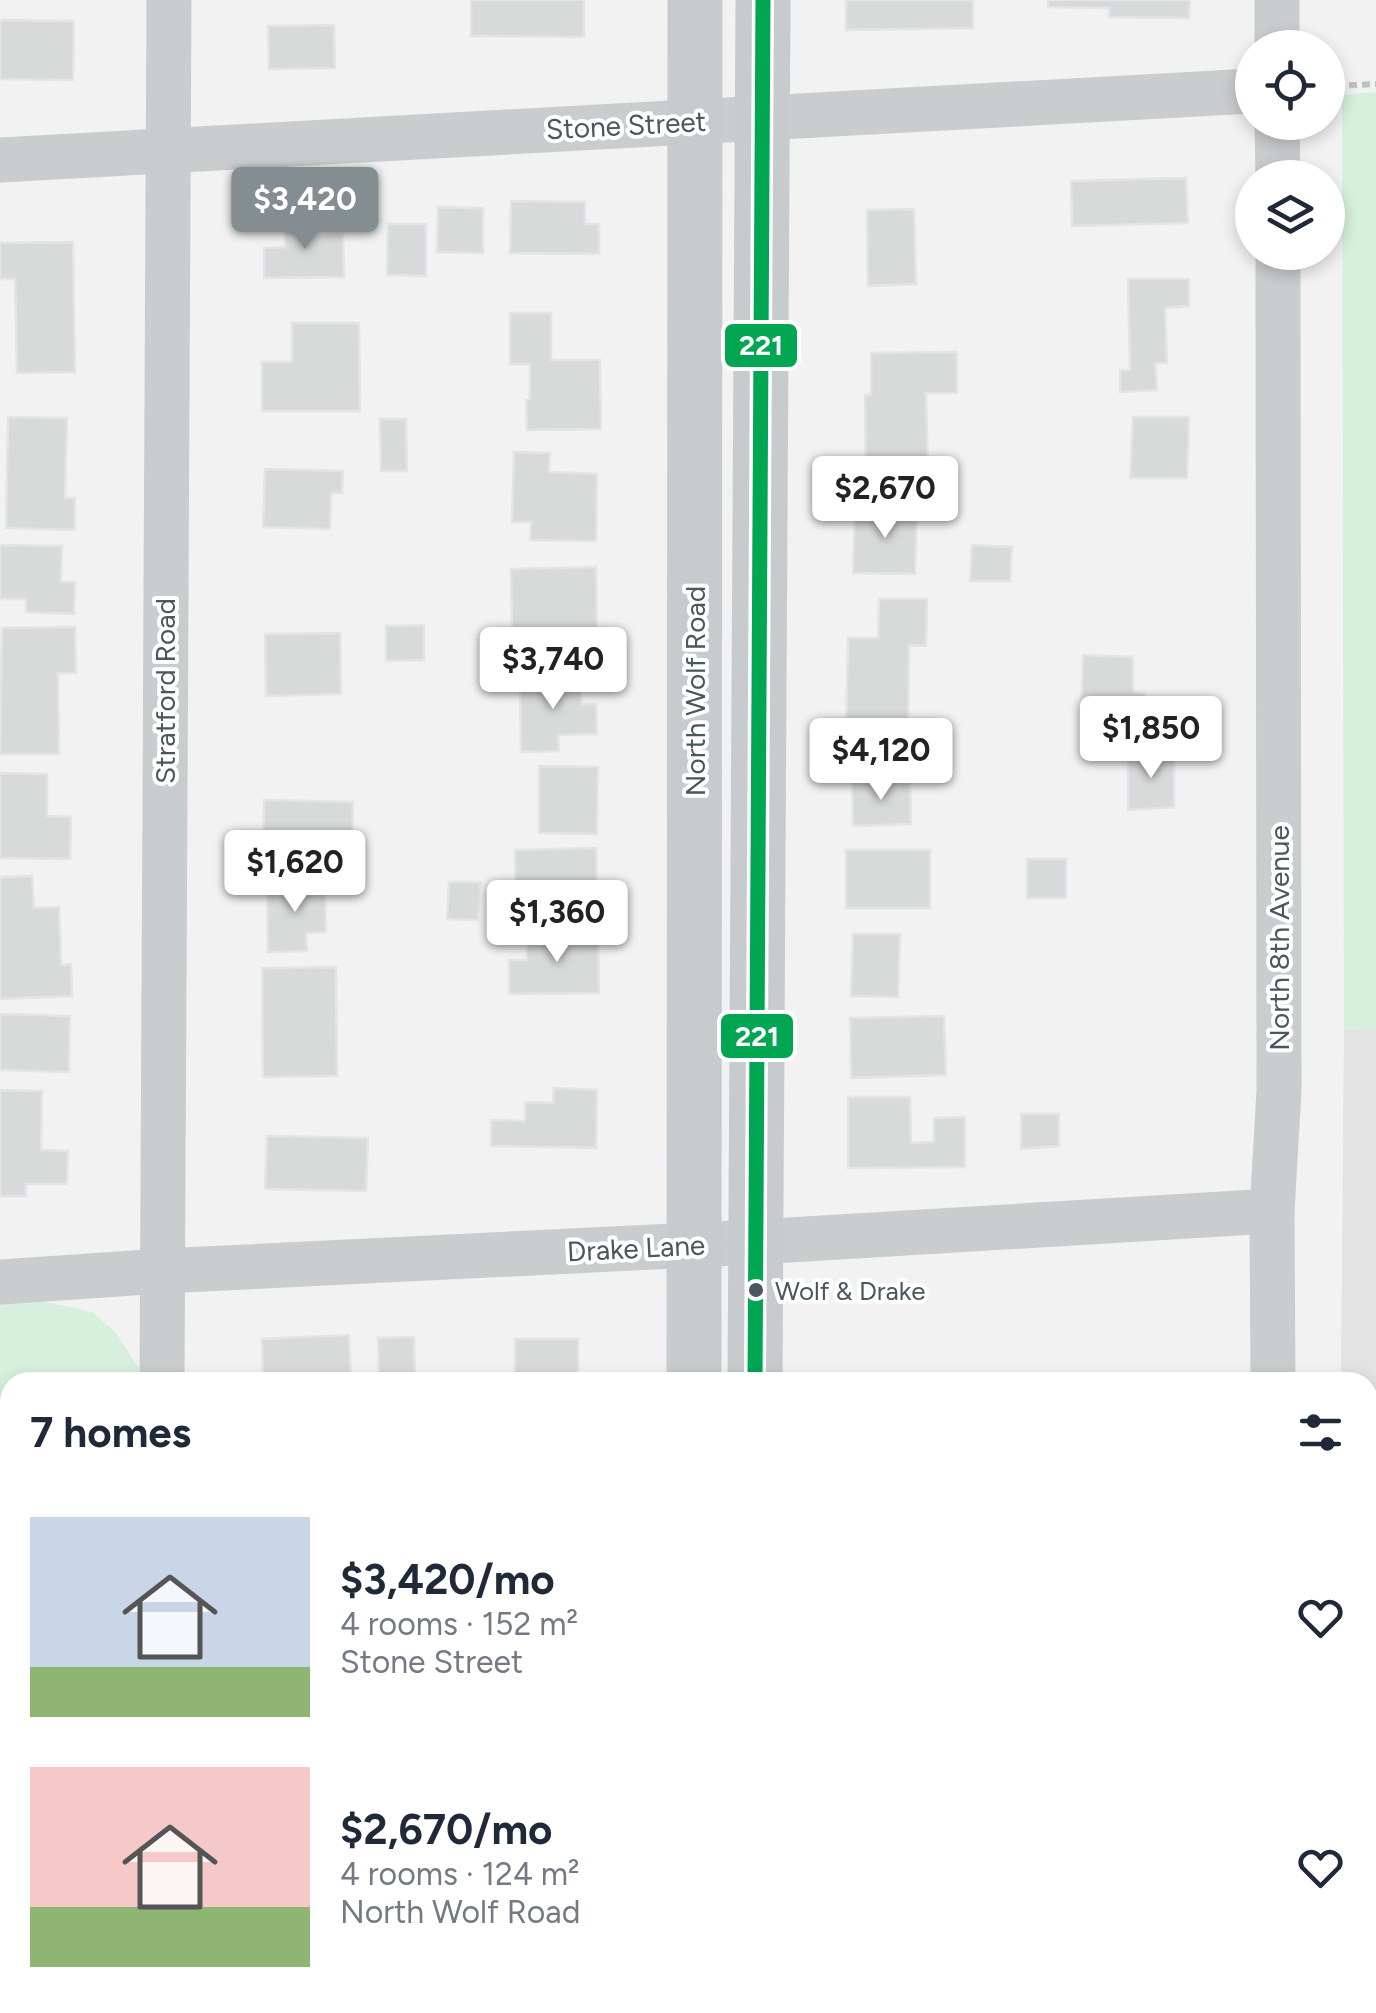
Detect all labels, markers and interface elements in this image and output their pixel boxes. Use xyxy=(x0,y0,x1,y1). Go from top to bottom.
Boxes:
map controls xyxy=(1235,30,1345,270)
button: locate xyxy=(1235,30,1345,140)
street label: Stone Street xyxy=(545,104,707,146)
button: layers xyxy=(1235,160,1345,270)
pin: $3,420 xyxy=(224,167,386,252)
text: $3,420 xyxy=(253,180,357,218)
line badge: 221 xyxy=(723,322,799,369)
text: 221 xyxy=(739,328,783,362)
pin: $2,670 xyxy=(804,456,966,541)
text: $2,670 xyxy=(834,469,936,507)
street label: North Wolf Road xyxy=(678,586,712,796)
street label: Stratford Road xyxy=(148,598,182,784)
pin: $3,740 xyxy=(472,627,634,712)
text: $3,740 xyxy=(502,640,604,678)
pin: $1,850 xyxy=(1070,696,1232,781)
text: $1,850 xyxy=(1102,709,1200,747)
pin: $4,120 xyxy=(800,718,962,803)
text: $4,120 xyxy=(832,731,930,769)
street label: North 8th Avenue xyxy=(1262,825,1296,1051)
pin: $1,620 xyxy=(214,830,376,915)
text: $1,620 xyxy=(246,843,344,881)
pin: $1,360 xyxy=(476,880,638,965)
text: $1,360 xyxy=(509,893,605,931)
line badge: 221 xyxy=(719,1012,795,1060)
text: 221 xyxy=(735,1019,779,1053)
street label: Drake Lane xyxy=(566,1227,706,1269)
place label: Wolf & Drake xyxy=(775,1275,925,1307)
marker: Wolf & Drake xyxy=(746,1280,766,1300)
icon: filters xyxy=(1293,1405,1348,1460)
text: 7 homes xyxy=(30,1407,191,1458)
text: $3,420/mo xyxy=(340,1554,555,1605)
icon: home xyxy=(110,1557,230,1677)
icon: heart xyxy=(1293,1590,1348,1645)
text: 4 rooms · 152 m² xyxy=(340,1605,578,1643)
text: Stone Street xyxy=(340,1643,523,1681)
text: $2,670/mo xyxy=(340,1804,552,1855)
icon: home xyxy=(110,1807,230,1927)
icon: heart xyxy=(1293,1840,1348,1895)
text: 4 rooms · 124 m² xyxy=(340,1855,579,1893)
text: North Wolf Road xyxy=(340,1893,580,1931)

